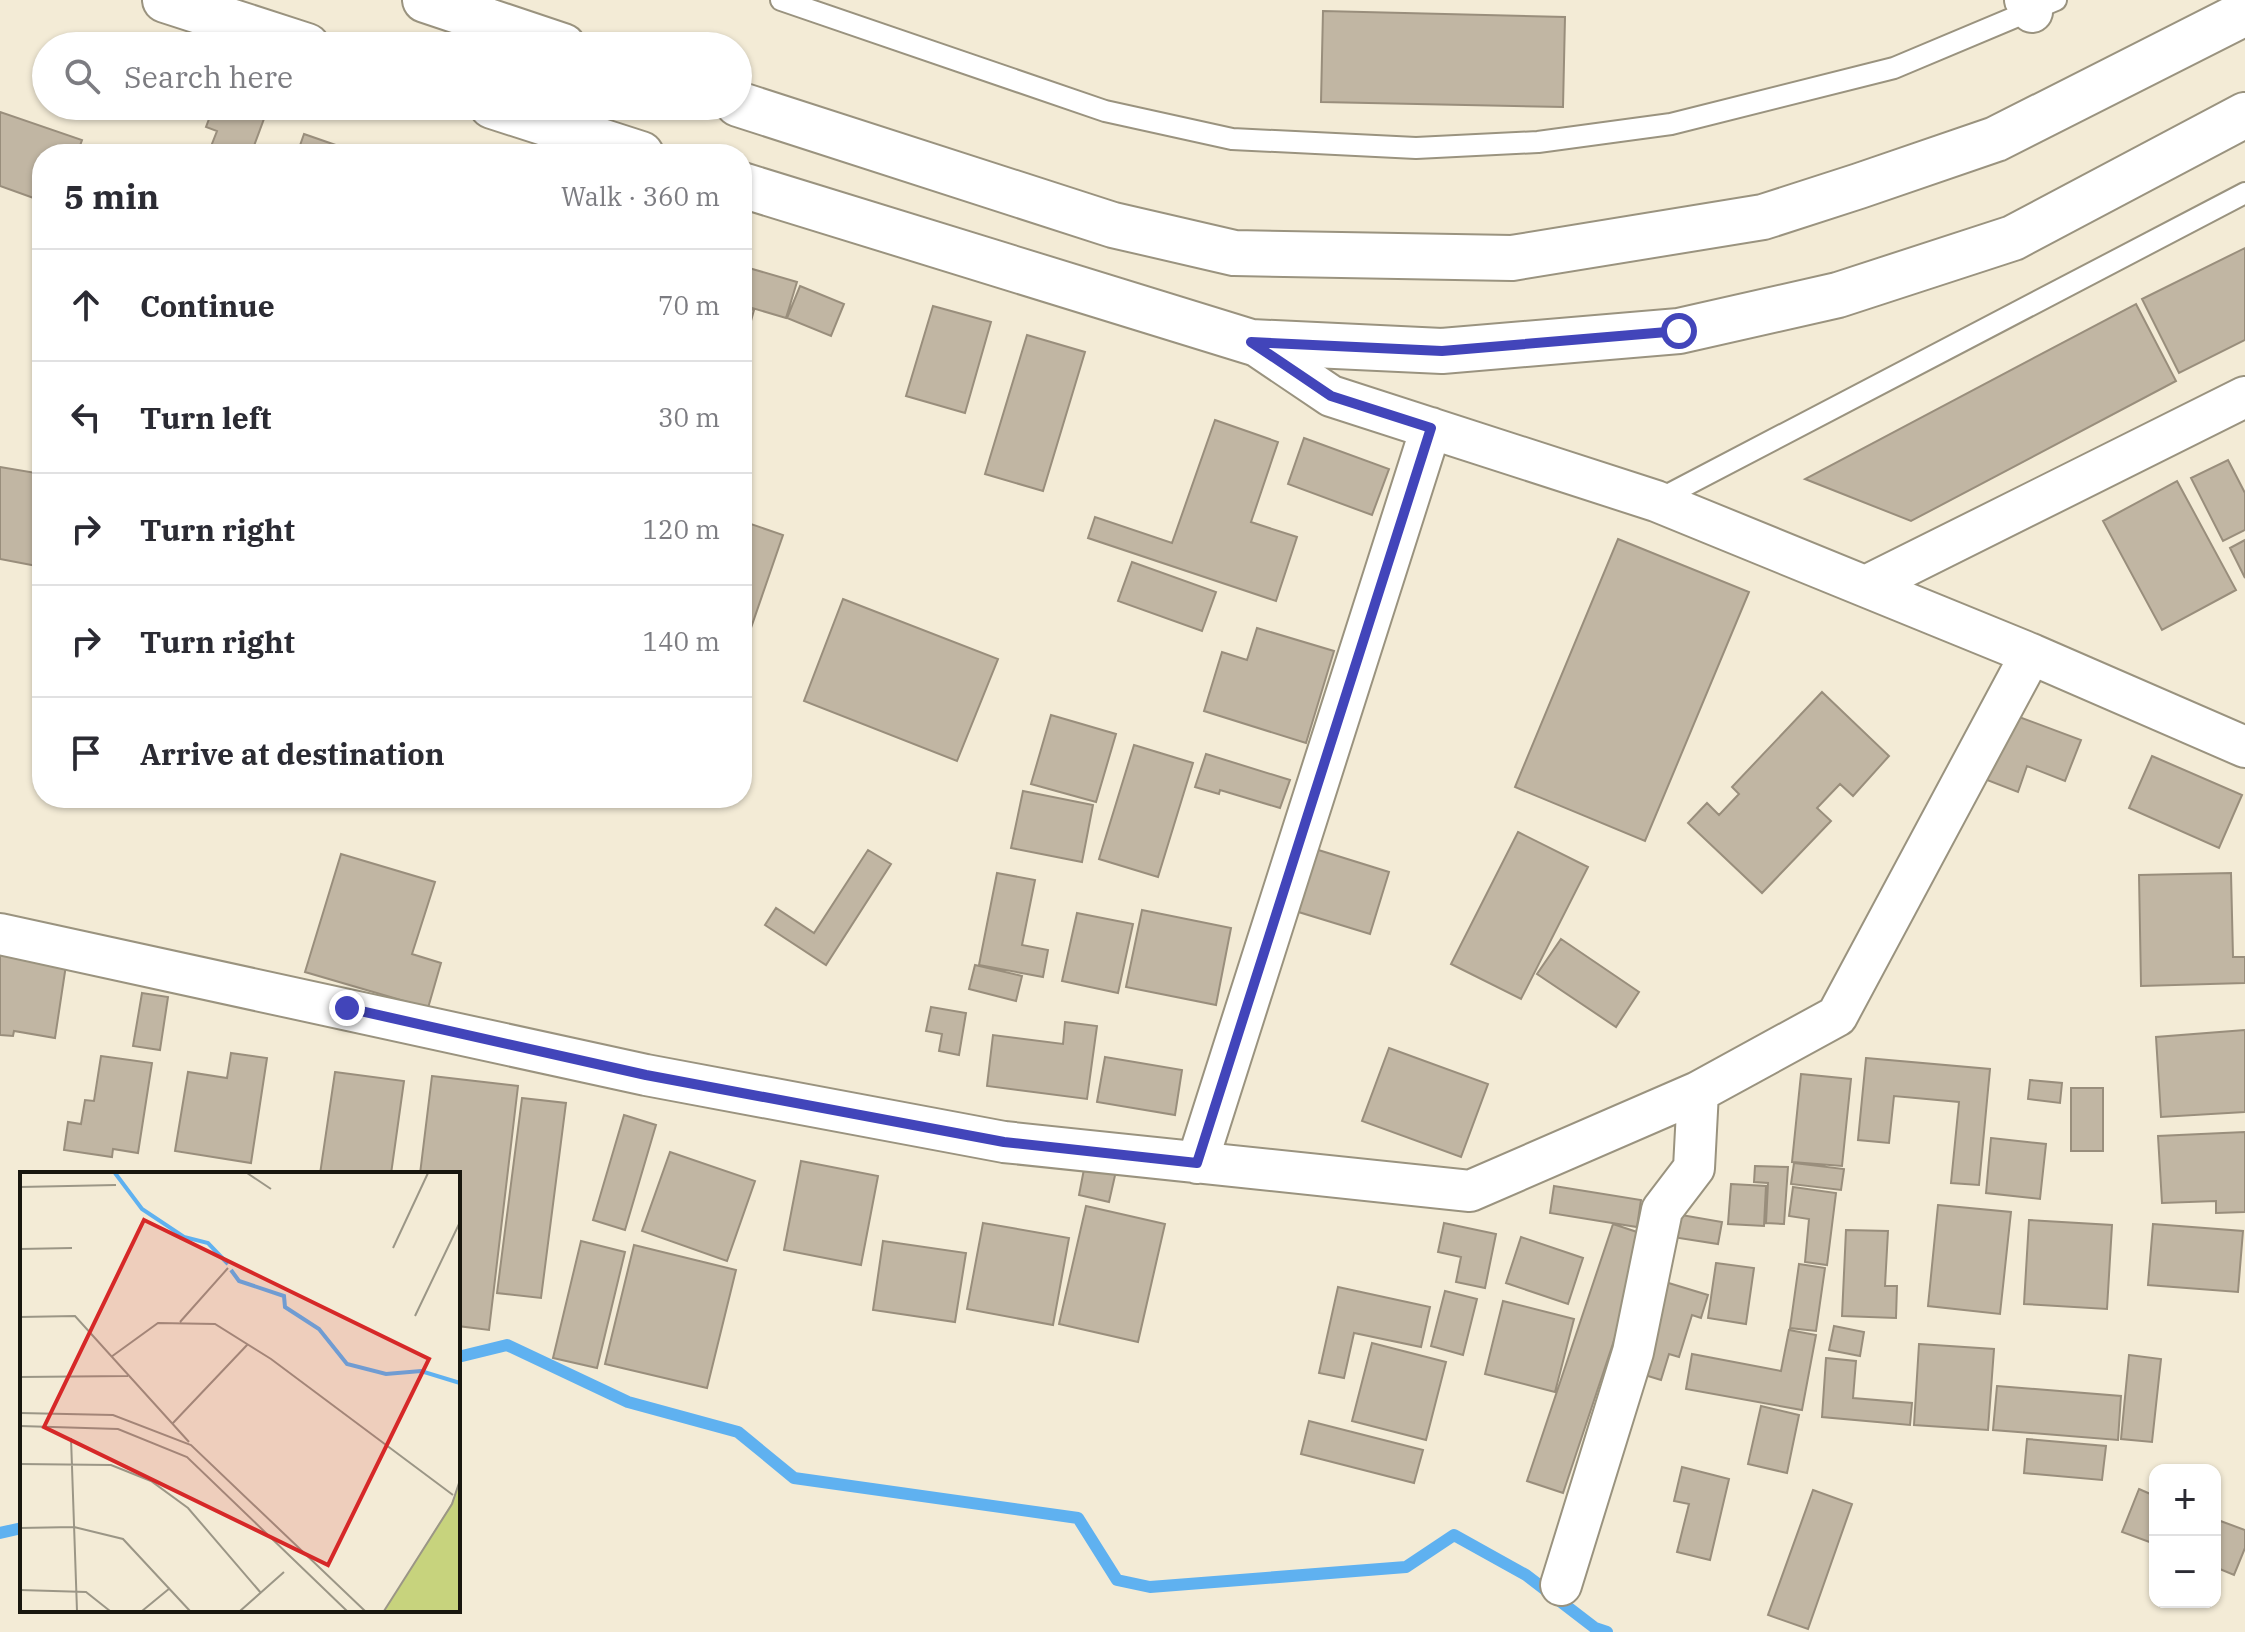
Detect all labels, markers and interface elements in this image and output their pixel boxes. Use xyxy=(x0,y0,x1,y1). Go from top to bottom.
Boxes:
search box xyxy=(32,32,752,120)
icon: search xyxy=(60,54,104,98)
text: Search here xyxy=(124,57,293,96)
text: 5 min xyxy=(64,174,159,218)
text: Walk · 360 m xyxy=(561,179,720,213)
icon: ahead xyxy=(64,283,108,327)
text: Continue xyxy=(140,286,275,325)
text: 70 m xyxy=(658,288,720,322)
route start xyxy=(1661,313,1697,349)
icon: left xyxy=(64,395,108,439)
text: Turn left xyxy=(140,398,272,437)
text: 30 m xyxy=(658,400,720,434)
icon: right xyxy=(64,507,108,551)
text: Turn right xyxy=(140,510,295,549)
text: 120 m xyxy=(642,512,720,546)
icon: right xyxy=(64,619,108,663)
text: Turn right xyxy=(140,622,295,661)
text: 140 m xyxy=(642,624,720,658)
icon: arrive xyxy=(64,731,108,775)
text: Arrive at destination xyxy=(140,734,445,773)
route end xyxy=(329,990,365,1026)
inset map xyxy=(20,1172,460,1612)
map controls xyxy=(2149,1464,2221,1608)
button: + xyxy=(2149,1464,2221,1536)
button: − xyxy=(2149,1536,2221,1608)

